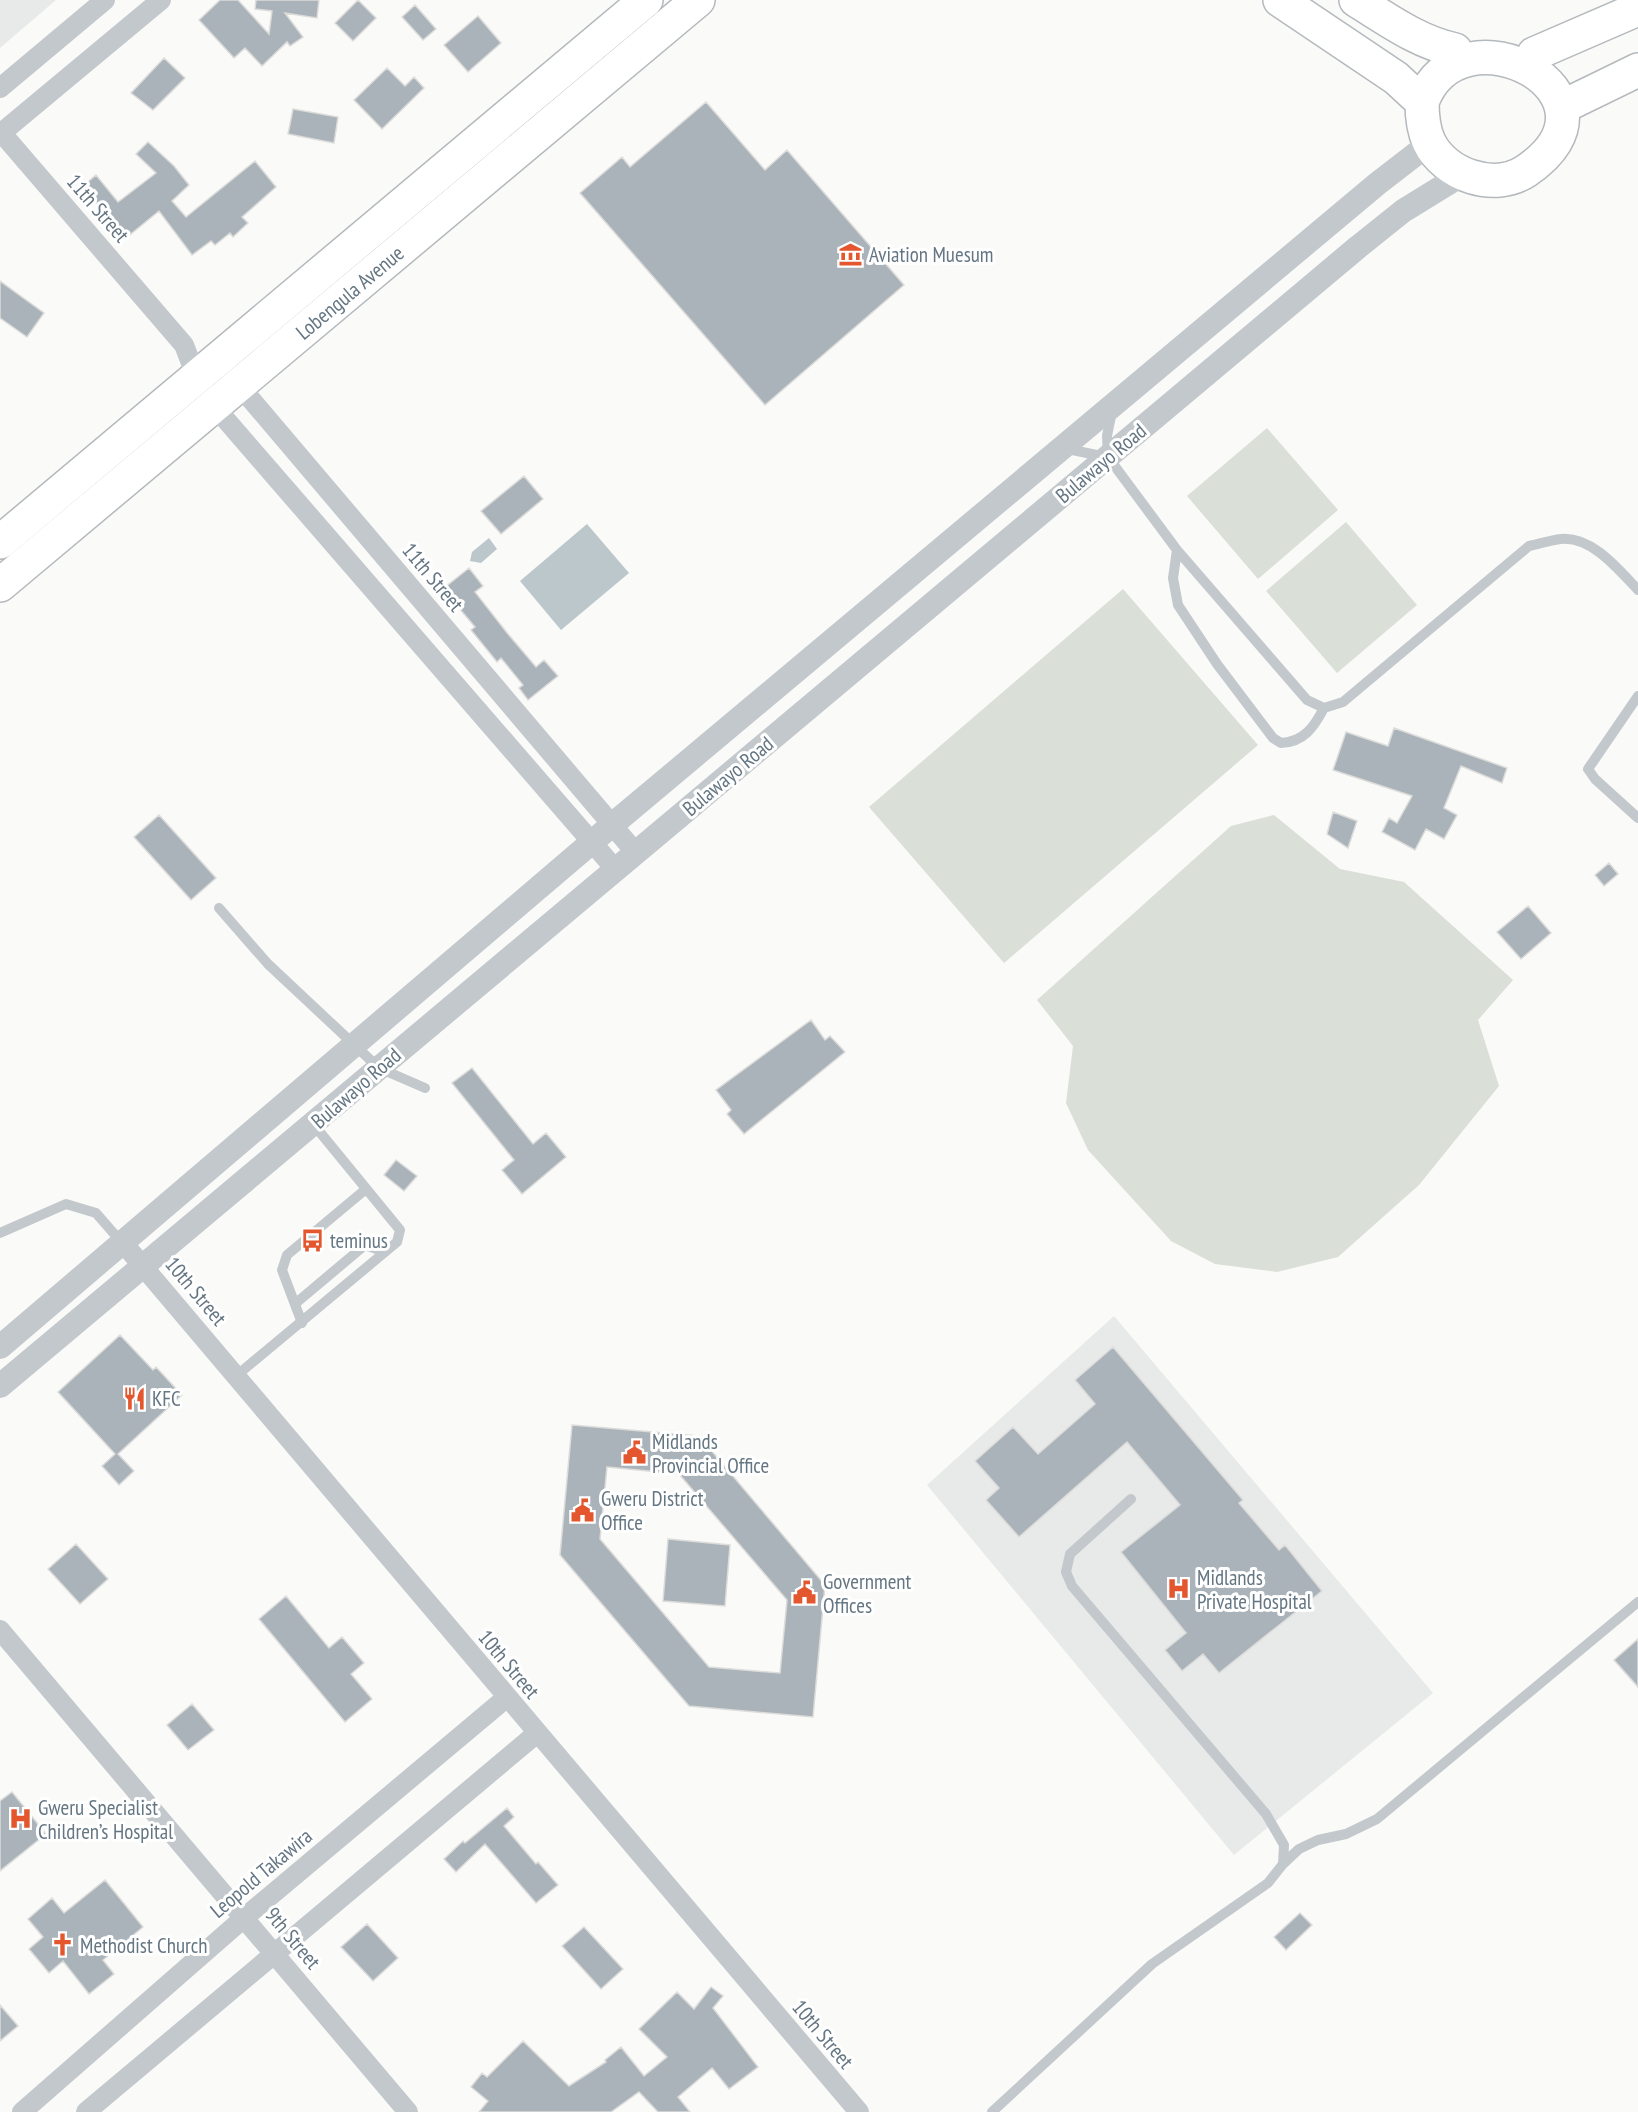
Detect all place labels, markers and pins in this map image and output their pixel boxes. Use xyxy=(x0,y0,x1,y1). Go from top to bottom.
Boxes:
museum icon: Aviation Muesum xyxy=(838,241,864,267)
place label: Aviation Muesum xyxy=(869,241,994,268)
bus stop icon: teminus xyxy=(299,1227,325,1253)
place label: teminus xyxy=(330,1227,388,1254)
restaurant icon: KFC xyxy=(121,1385,147,1411)
place label: KFC xyxy=(152,1385,181,1412)
place label: Midlands Provincial Office xyxy=(652,1428,769,1479)
public building icon: Midlands Provincial Office xyxy=(621,1440,647,1466)
place label: Gweru District Office xyxy=(601,1485,704,1536)
public building icon: Gweru District Office xyxy=(570,1497,596,1523)
place label: Midlands Private Hospital xyxy=(1197,1564,1312,1615)
place label: Government Offices xyxy=(823,1568,912,1619)
hospital icon: Midlands Private Hospital xyxy=(1166,1576,1192,1602)
public building icon: Government Offices xyxy=(792,1580,818,1606)
place label: Gweru Specialist Children’s Hospital xyxy=(38,1794,173,1845)
hospital icon: Gweru Specialist Children’s Hospital xyxy=(7,1806,33,1832)
church icon: Methodist Church xyxy=(49,1932,75,1958)
place label: Methodist Church xyxy=(80,1932,208,1959)

